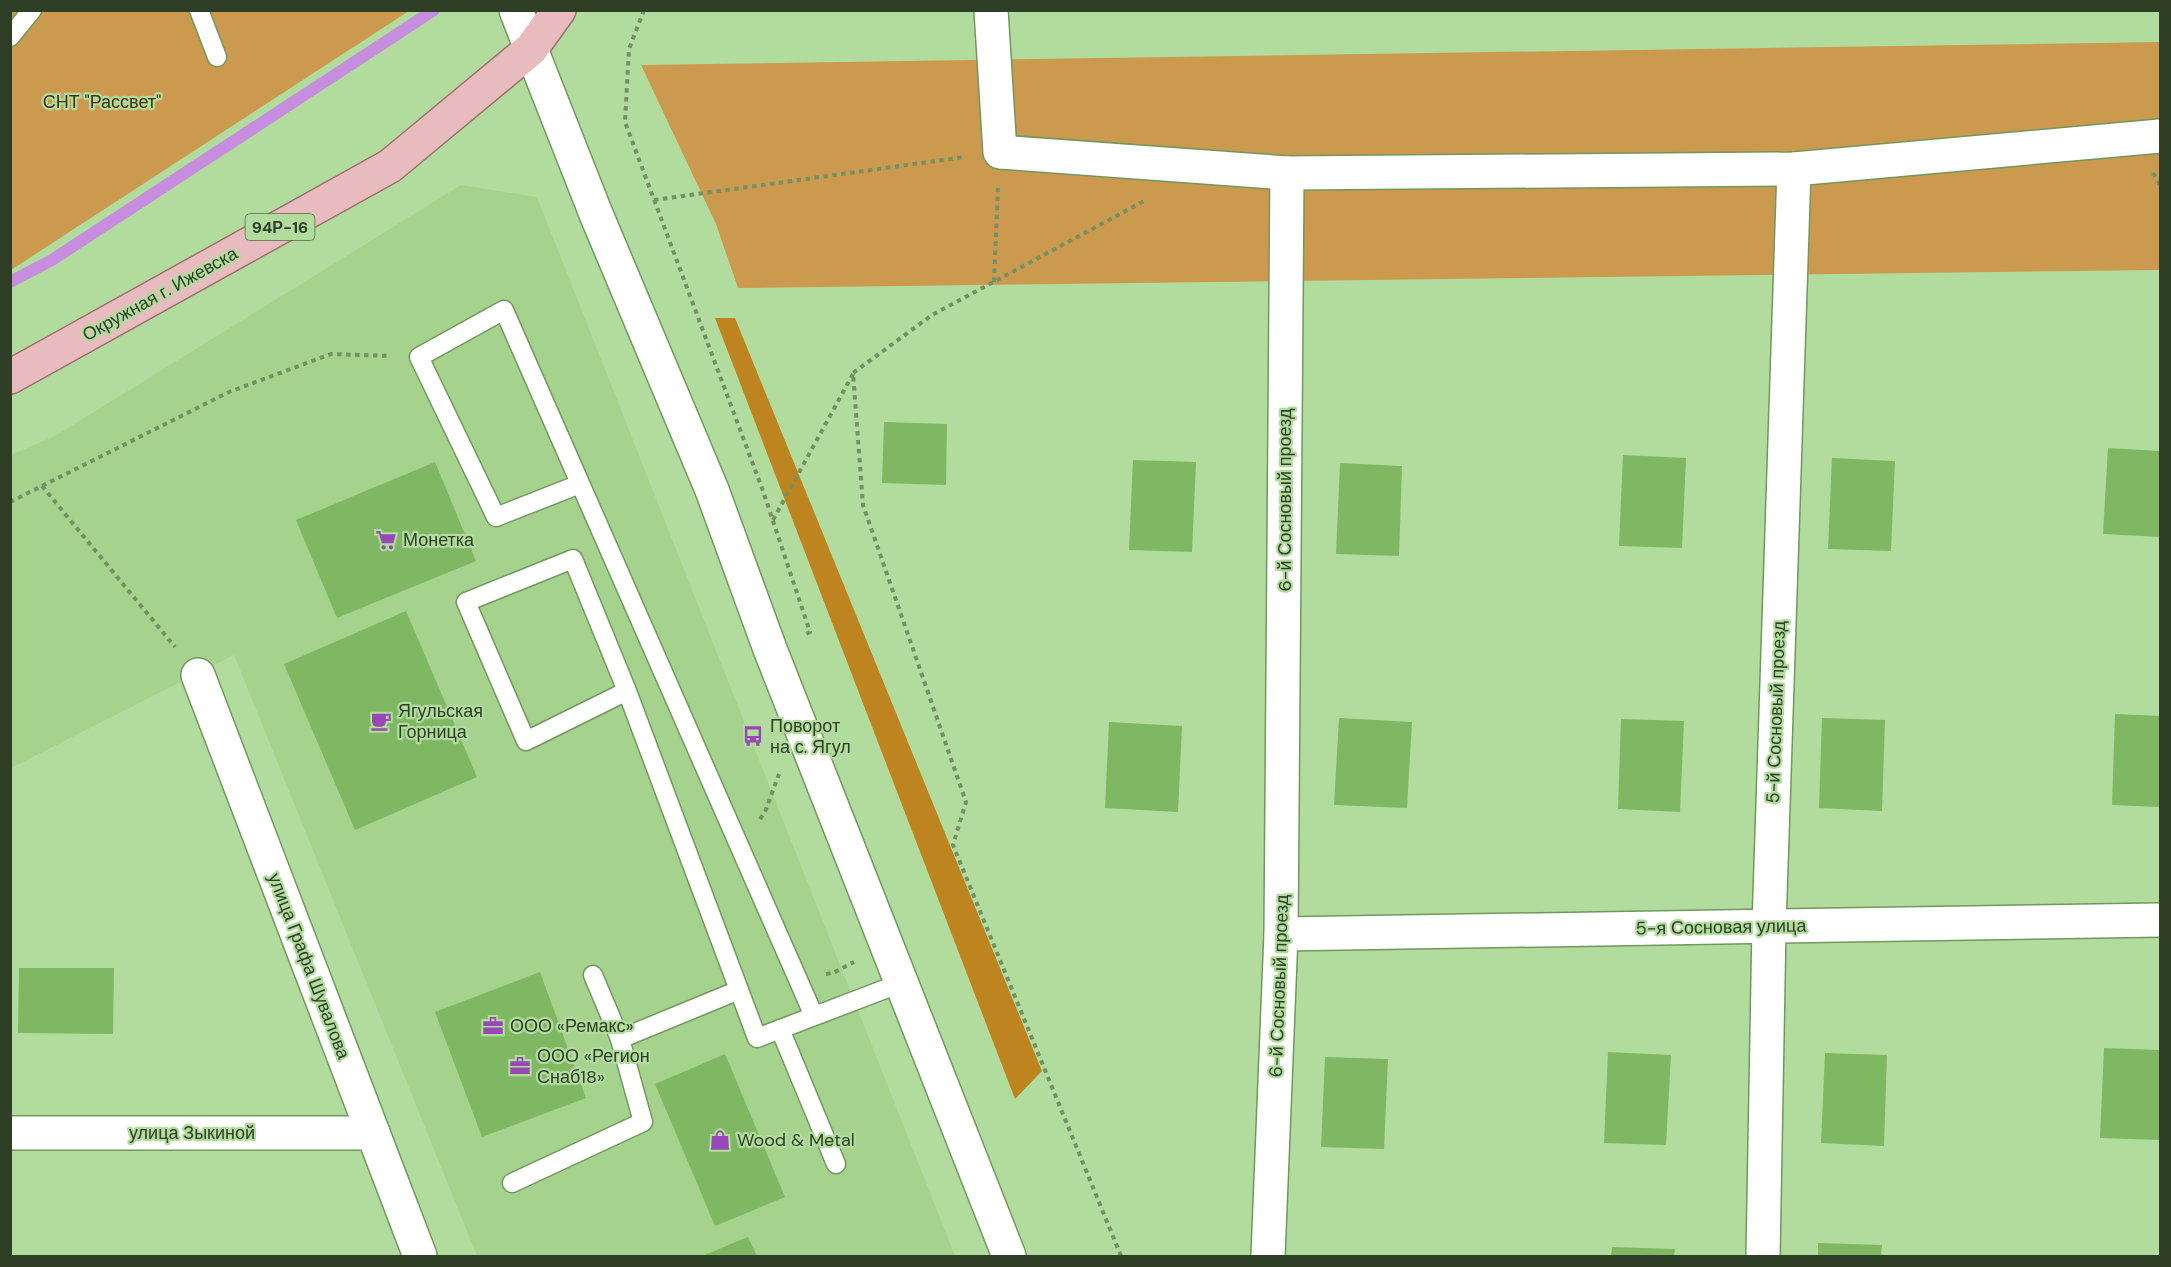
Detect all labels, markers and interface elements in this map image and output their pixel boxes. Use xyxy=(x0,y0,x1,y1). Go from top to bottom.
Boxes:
park label: СНТ "Рассвет" xyxy=(43,90,161,114)
road number: 94Р-16 xyxy=(246,214,314,240)
street label: Окружная г. Ижевска xyxy=(78,241,243,347)
street label: 6-й Сосновый проезд xyxy=(1273,408,1297,591)
supermarket icon: Монетка xyxy=(374,528,398,552)
place label: Монетка xyxy=(403,528,475,552)
street label: 5-й Сосновый проезд xyxy=(1761,620,1791,804)
place label: Ягульская Горница xyxy=(398,699,483,744)
cafe icon: Ягульская Горница xyxy=(369,709,393,733)
place label: Поворот на с. Ягул xyxy=(770,714,851,759)
bus stop icon: Поворот на с. Ягул xyxy=(741,724,765,748)
street label: улица Графа Шувалова xyxy=(262,869,356,1063)
street label: 6-й Сосновый проезд xyxy=(1264,894,1294,1078)
street label: 5-я Сосновая улица xyxy=(1635,913,1807,940)
office icon: ООО «Ремакс» xyxy=(481,1014,505,1038)
place label: ООО «Ремакс» xyxy=(510,1014,634,1038)
place label: ООО «Регион Снаб18» xyxy=(537,1044,650,1089)
office icon: ООО «Регион Снаб18» xyxy=(508,1054,532,1078)
street label: улица Зыкиной xyxy=(129,1121,255,1145)
shop icon: Wood & Metal xyxy=(708,1128,732,1152)
place label: Wood & Metal xyxy=(737,1128,855,1152)

